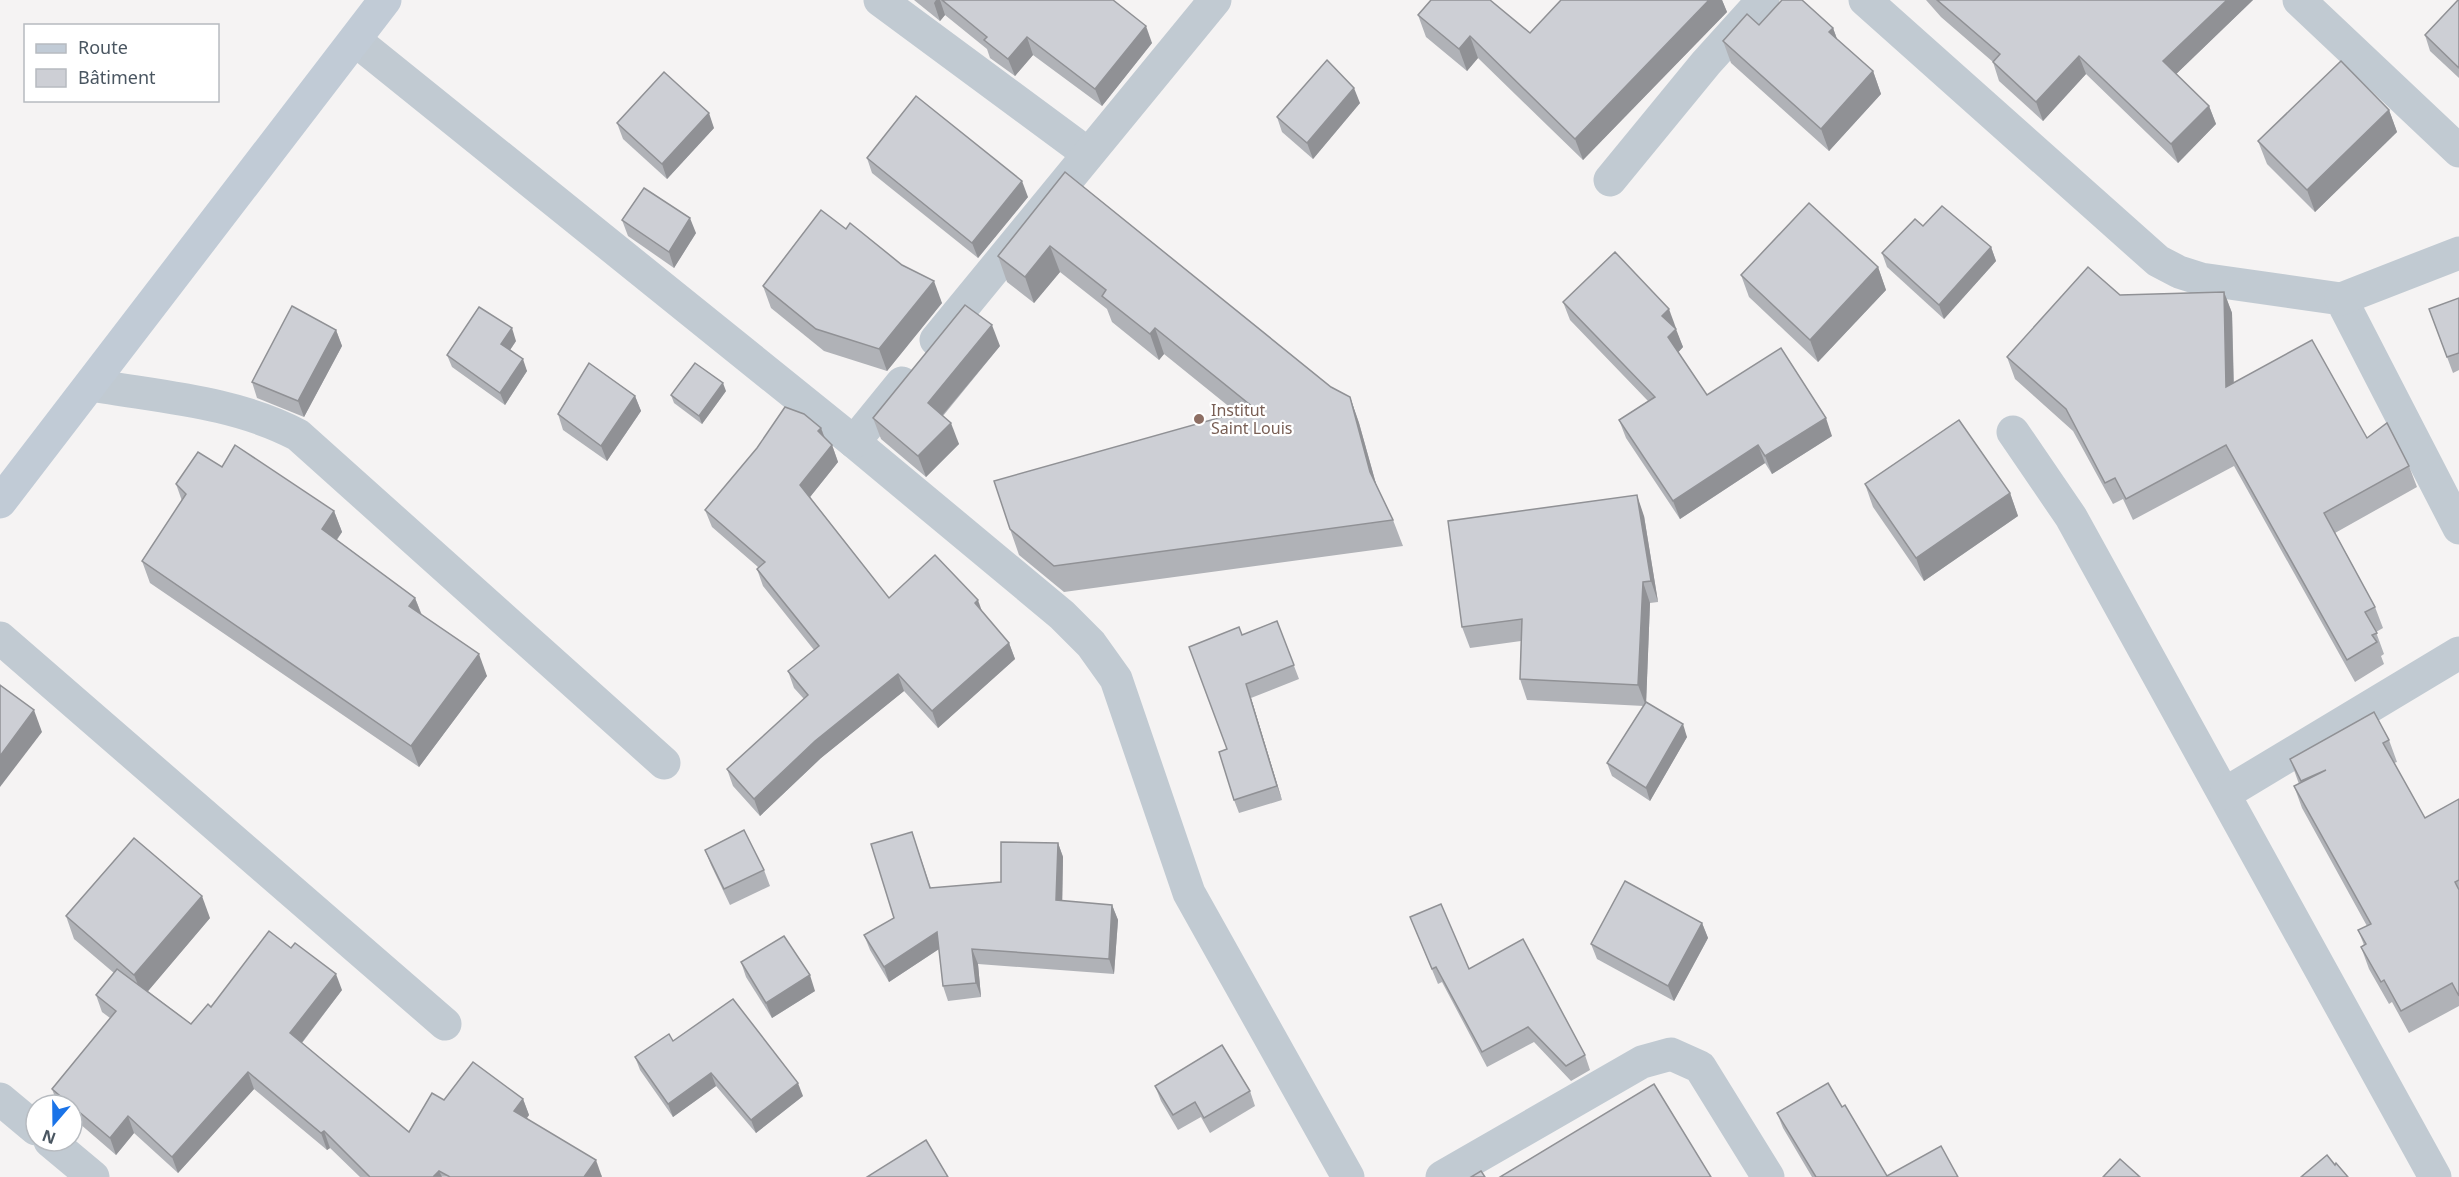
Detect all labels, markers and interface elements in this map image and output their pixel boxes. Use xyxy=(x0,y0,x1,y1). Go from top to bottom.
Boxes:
legend xyxy=(24,24,219,102)
text: Route xyxy=(78,35,128,59)
text: Bâtiment xyxy=(78,65,156,89)
place label: Institut Saint Louis xyxy=(1211,399,1292,439)
marker: Institut Saint Louis xyxy=(1192,412,1206,426)
north arrow xyxy=(24,1093,84,1153)
text: N xyxy=(39,1125,59,1150)

